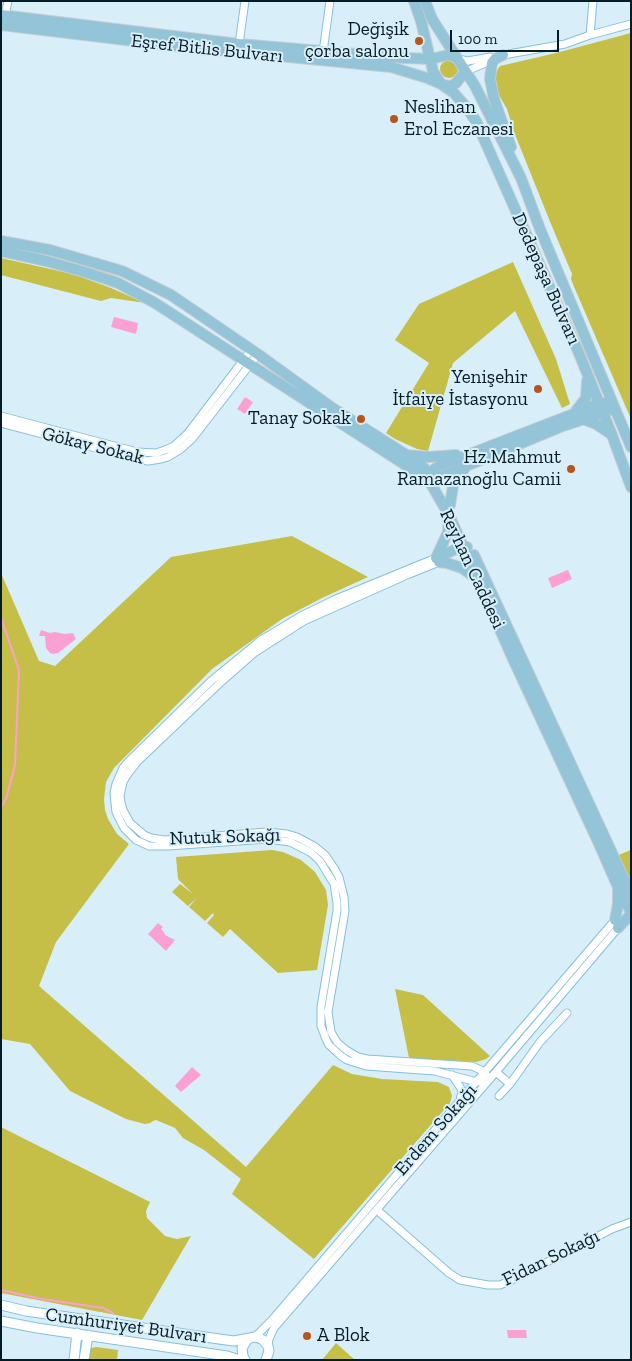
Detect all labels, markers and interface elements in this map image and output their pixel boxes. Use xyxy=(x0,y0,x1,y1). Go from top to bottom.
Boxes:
place label: Değişik çorba salonu xyxy=(305,19,409,63)
scale bar xyxy=(452,20,561,52)
street label: Eşref Bitlis Bulvarı xyxy=(130,30,284,68)
text: 100 m xyxy=(458,30,497,48)
marker: Değişik çorba salonu xyxy=(413,35,425,47)
place label: Neslihan Erol Eczanesi xyxy=(404,97,514,141)
marker: Neslihan Erol Eczanesi xyxy=(388,113,400,125)
street label: Dedepaşa Bulvarı xyxy=(507,209,585,349)
place label: Yenişehir İtfaiye İstasyonu xyxy=(393,367,528,411)
marker: Yenişehir İtfaiye İstasyonu xyxy=(532,383,544,395)
place label: Tanay Sokak xyxy=(248,408,351,430)
marker: Tanay Sokak xyxy=(355,413,367,425)
street label: Gökay Sokak xyxy=(40,422,146,470)
place label: Hz.Mahmut Ramazanoğlu Camii xyxy=(397,447,561,491)
marker: Hz.Mahmut Ramazanoğlu Camii xyxy=(565,463,577,475)
street label: Reyhan Caddesi xyxy=(434,506,510,632)
street label: Nutuk Sokağı xyxy=(169,824,281,850)
street label: Erdem Sokağı xyxy=(390,1080,482,1180)
street label: Fidan Sokağı xyxy=(499,1225,603,1291)
street label: Cumhuriyet Bulvarı xyxy=(44,1303,208,1349)
place label: A Blok xyxy=(317,1325,370,1347)
marker: A Blok xyxy=(301,1330,313,1342)

